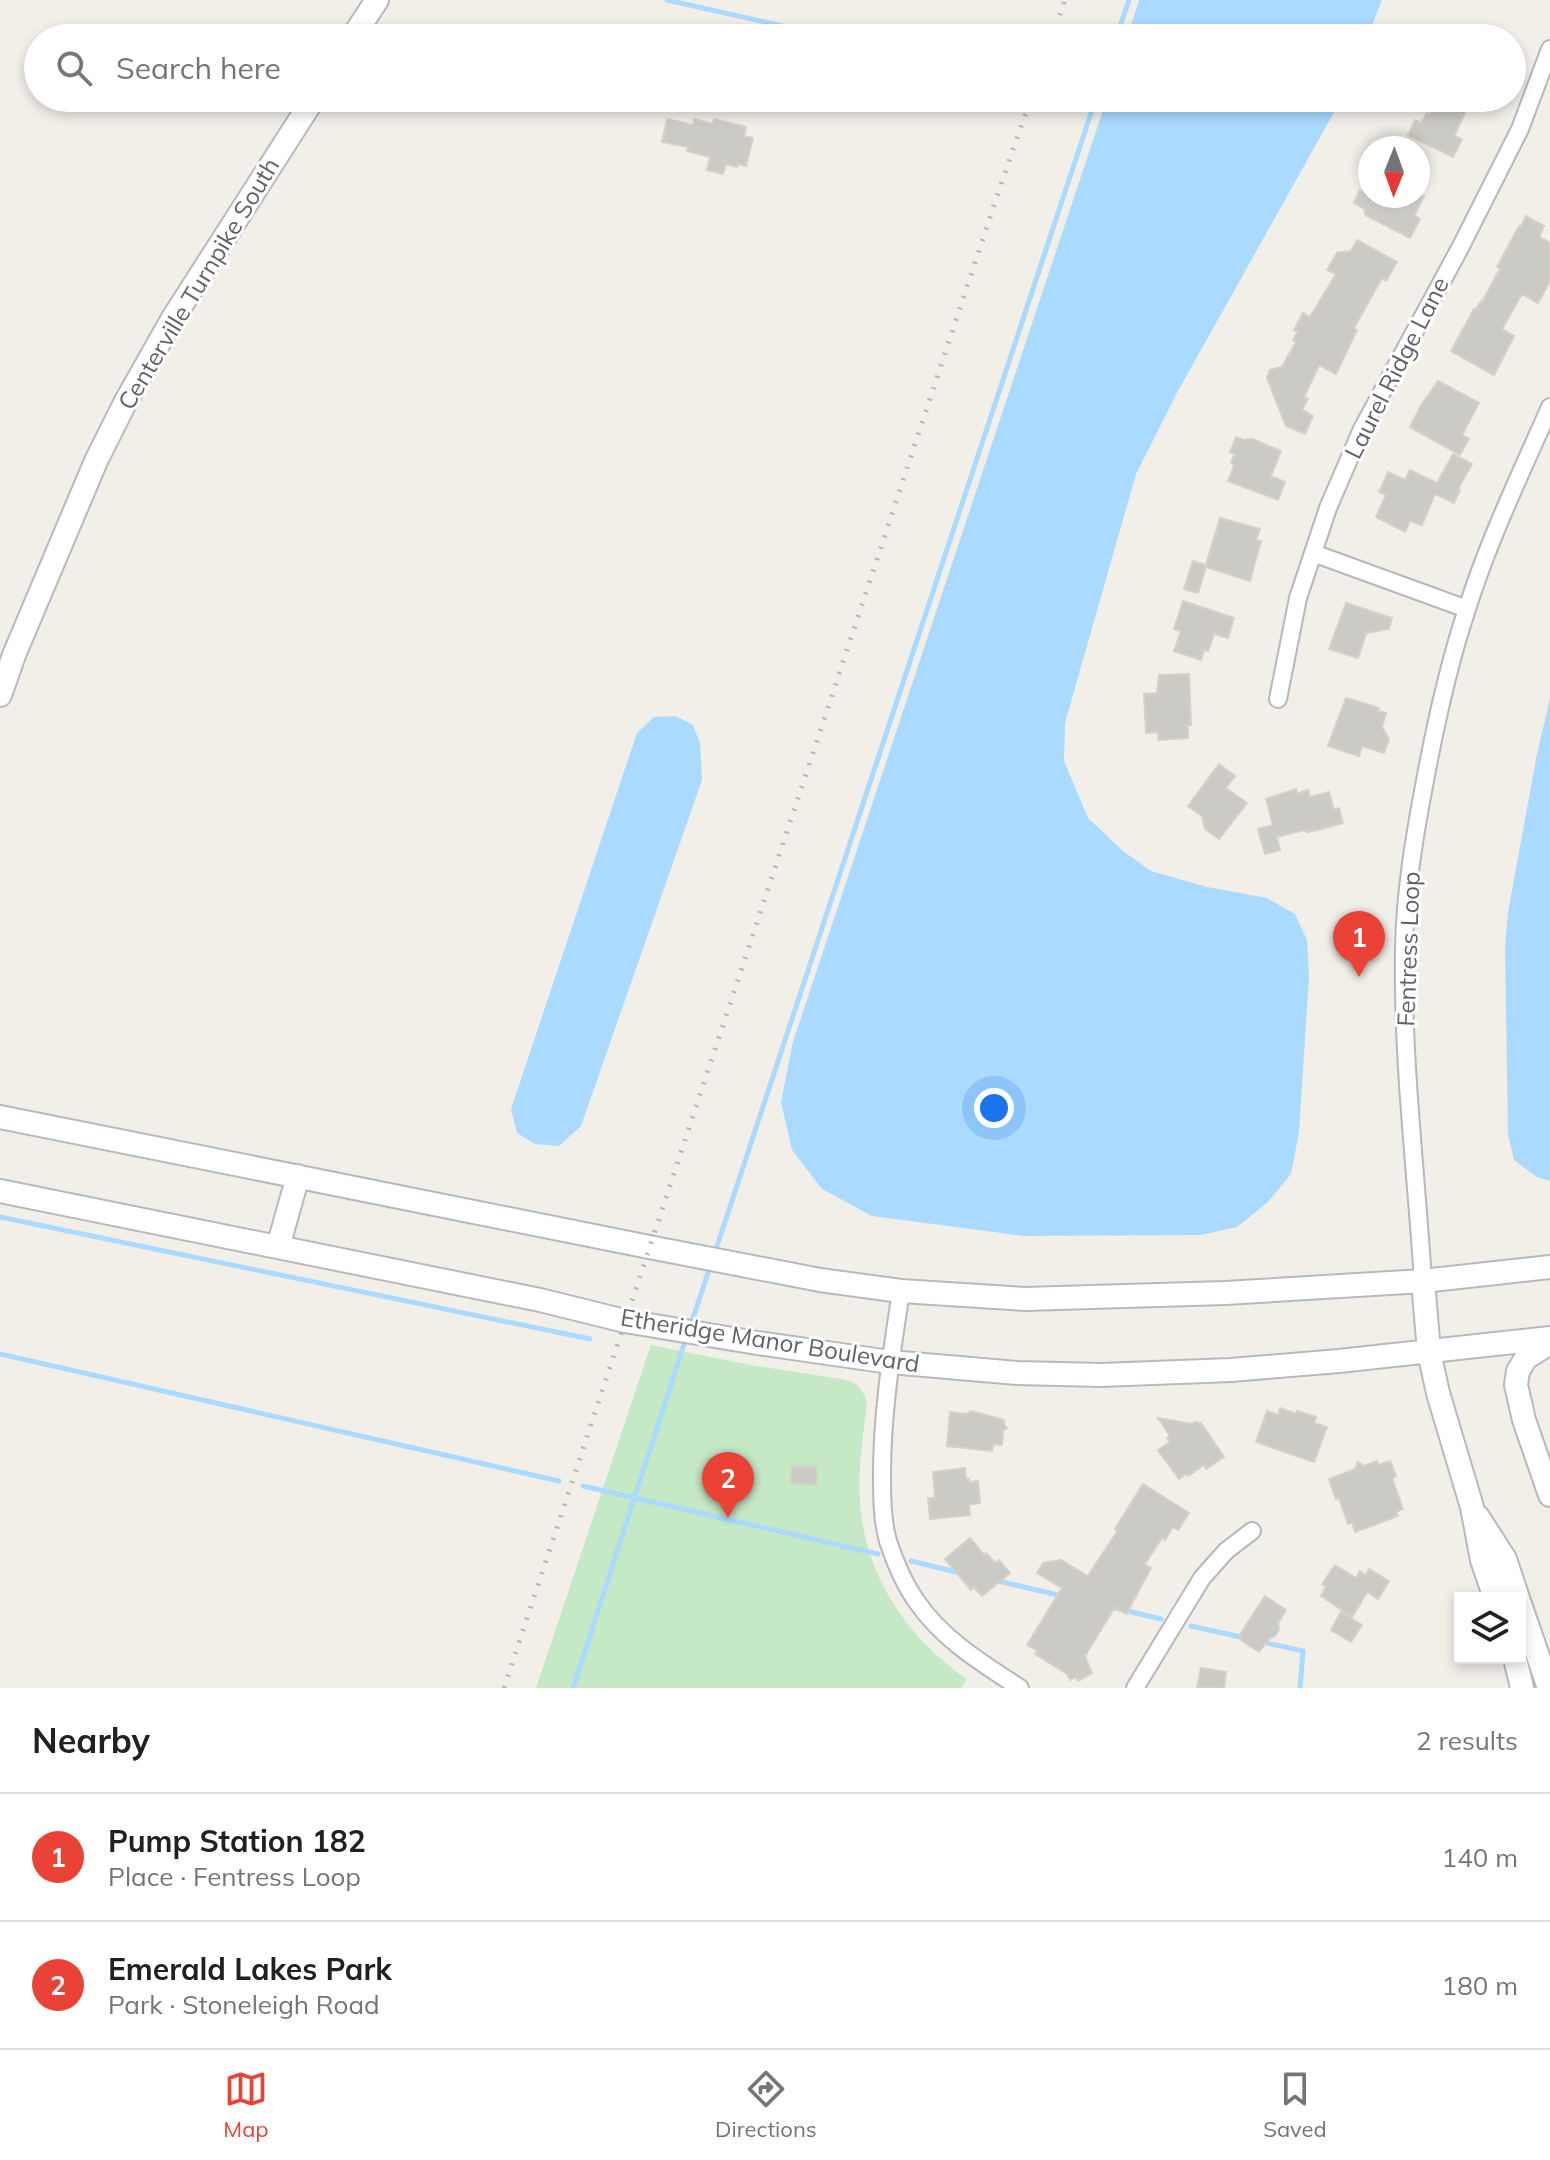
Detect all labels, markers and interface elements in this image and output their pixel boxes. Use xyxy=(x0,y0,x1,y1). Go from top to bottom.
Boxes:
search box xyxy=(24,24,1526,112)
icon: search xyxy=(52,46,96,90)
text: Search here xyxy=(116,49,281,87)
north arrow xyxy=(1358,136,1430,208)
street label: Centerville Turnpike South xyxy=(111,152,285,415)
street label: Laurel Ridge Lane xyxy=(1337,272,1455,463)
street label: Fentress Loop xyxy=(1390,871,1426,1027)
pin: 1 xyxy=(1333,911,1385,977)
your location xyxy=(974,1088,1014,1128)
street label: Etheridge Manor Boulevard xyxy=(619,1302,922,1378)
pin: 2 xyxy=(702,1452,754,1518)
map controls xyxy=(1454,1592,1526,1664)
button: layers xyxy=(1454,1592,1526,1664)
text: Nearby xyxy=(32,1719,150,1762)
text: 2 results xyxy=(1416,1724,1518,1757)
text: Pump Station 182 xyxy=(108,1822,366,1860)
text: 1 xyxy=(50,1841,66,1874)
text: 140 m xyxy=(1442,1841,1518,1874)
text: Place · Fentress Loop xyxy=(108,1860,361,1893)
text: Emerald Lakes Park xyxy=(108,1950,392,1988)
text: 2 xyxy=(50,1969,66,2002)
text: 180 m xyxy=(1442,1969,1518,2002)
text: Park · Stoneleigh Road xyxy=(108,1988,380,2021)
tab: Map xyxy=(223,2067,269,2143)
tab: Directions xyxy=(715,2067,817,2143)
tab: Saved xyxy=(1263,2067,1327,2143)

